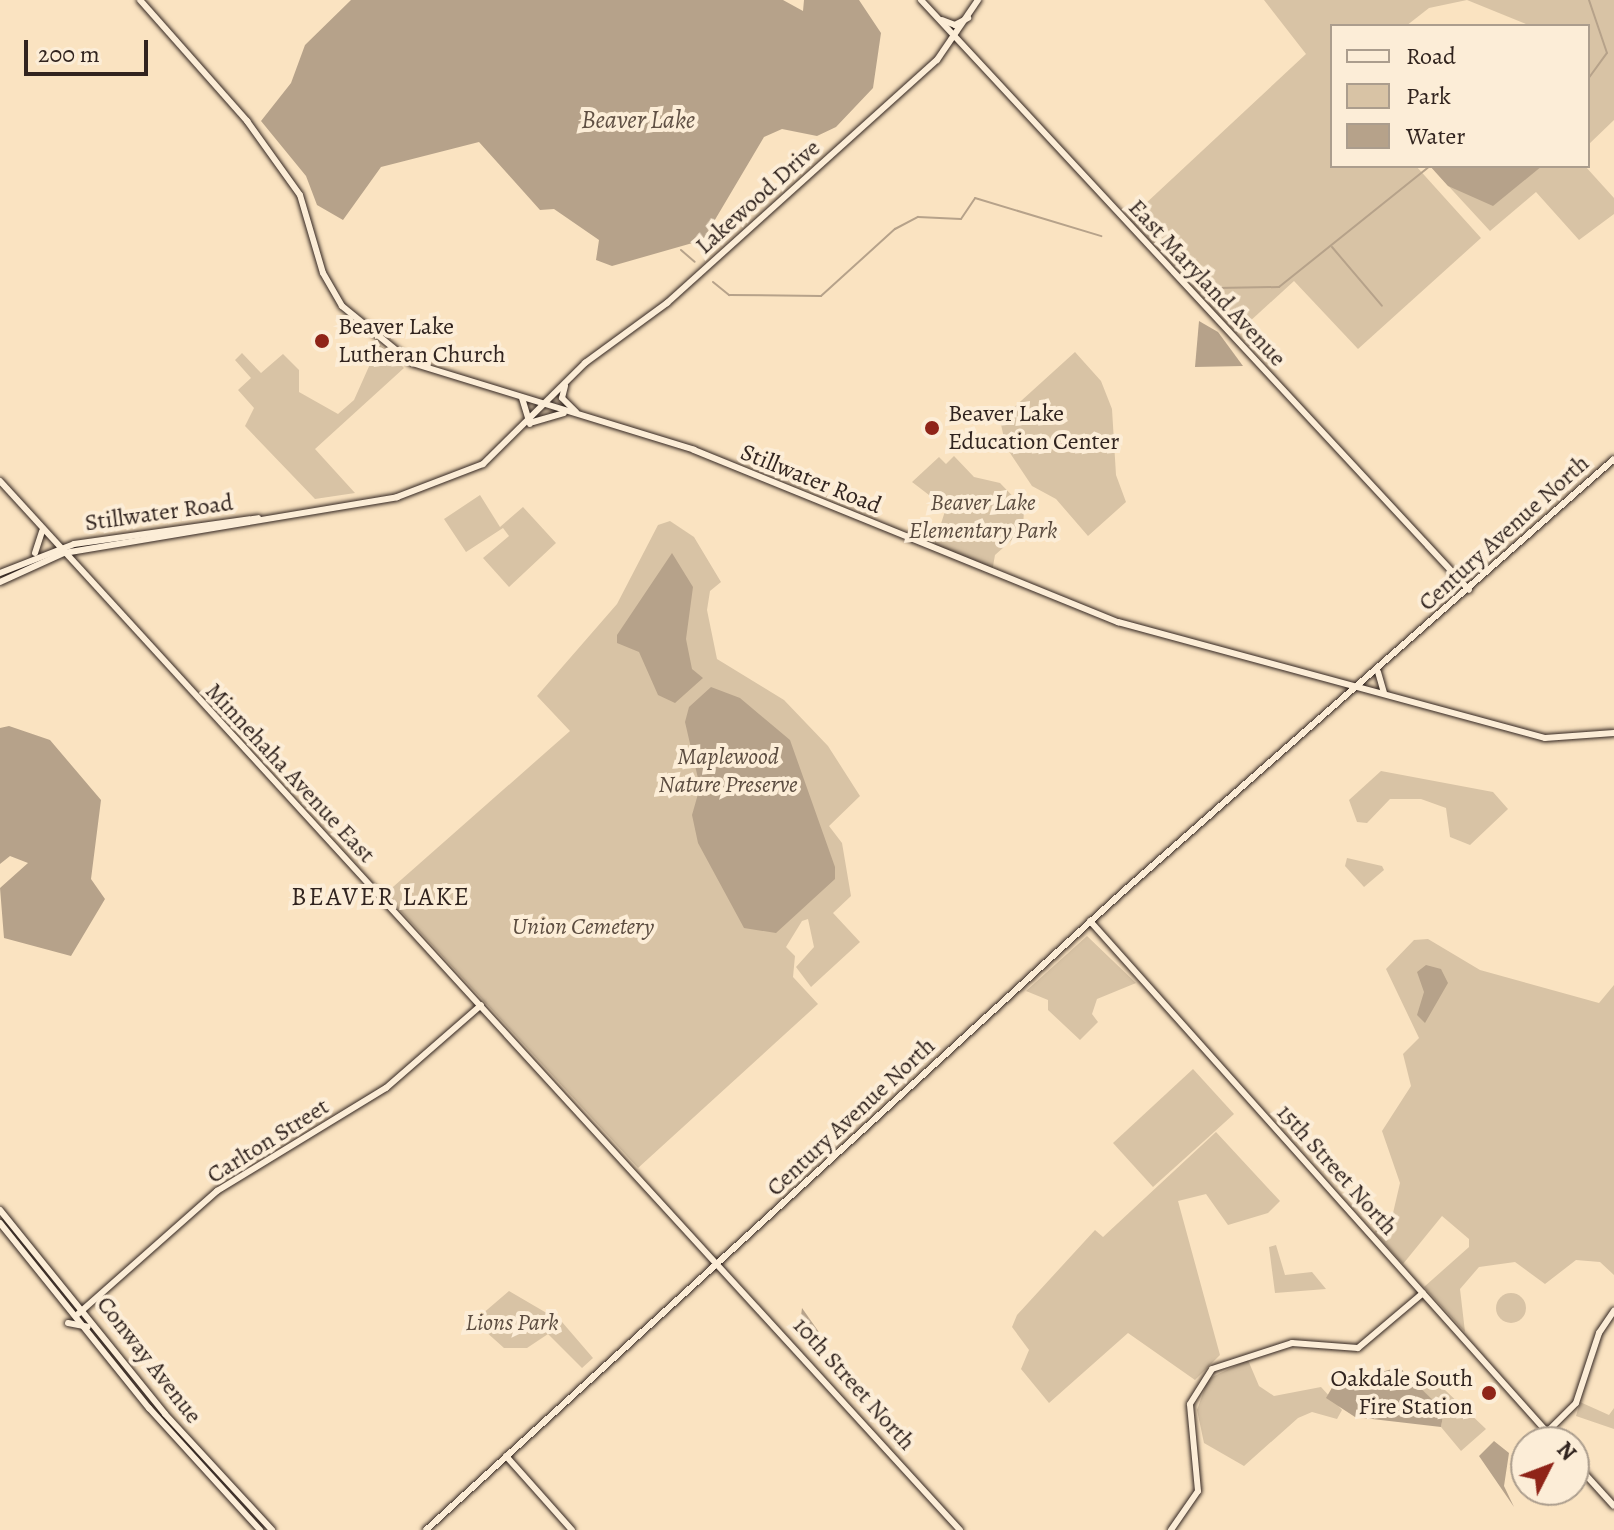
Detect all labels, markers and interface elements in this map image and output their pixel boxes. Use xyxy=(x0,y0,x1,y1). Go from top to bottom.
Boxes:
scale bar xyxy=(28,24,152,74)
legend xyxy=(1330,24,1590,168)
text: 200 m xyxy=(38,38,100,70)
text: Road xyxy=(1406,40,1456,72)
text: Park xyxy=(1406,80,1451,112)
water label: Beaver Lake xyxy=(581,104,695,136)
text: Water xyxy=(1406,120,1466,152)
street label: Lakewood Drive xyxy=(690,134,826,260)
street label: East Maryland Avenue xyxy=(1122,193,1292,373)
place label: Beaver Lake Lutheran Church xyxy=(338,313,505,369)
marker: Beaver Lake Lutheran Church xyxy=(313,332,331,350)
place label: Beaver Lake Education Center xyxy=(948,400,1119,456)
marker: Beaver Lake Education Center xyxy=(923,419,941,437)
street label: Stillwater Road xyxy=(736,438,886,520)
street label: Century Avenue North xyxy=(1413,449,1595,617)
street label: Stillwater Road xyxy=(83,488,235,538)
park label: Beaver Lake Elementary Park xyxy=(909,489,1057,545)
street label: Minnehaha Avenue East xyxy=(199,677,381,869)
park label: Maplewood Nature Preserve xyxy=(658,743,798,799)
district label: BEAVER LAKE xyxy=(291,881,471,913)
park label: Union Cemetery xyxy=(512,913,654,941)
street label: Century Avenue North xyxy=(761,1032,941,1202)
street label: Carlton Street xyxy=(202,1092,334,1190)
street label: 15th Street North xyxy=(1271,1099,1403,1241)
street label: Conway Avenue xyxy=(90,1291,208,1429)
park label: Lions Park xyxy=(465,1309,559,1337)
street label: 10th Street North xyxy=(787,1312,921,1456)
place label: Oakdale South Fire Station xyxy=(1330,1365,1473,1421)
marker: Oakdale South Fire Station xyxy=(1480,1384,1498,1402)
north arrow xyxy=(1510,1426,1590,1506)
text: N xyxy=(1550,1435,1583,1467)

